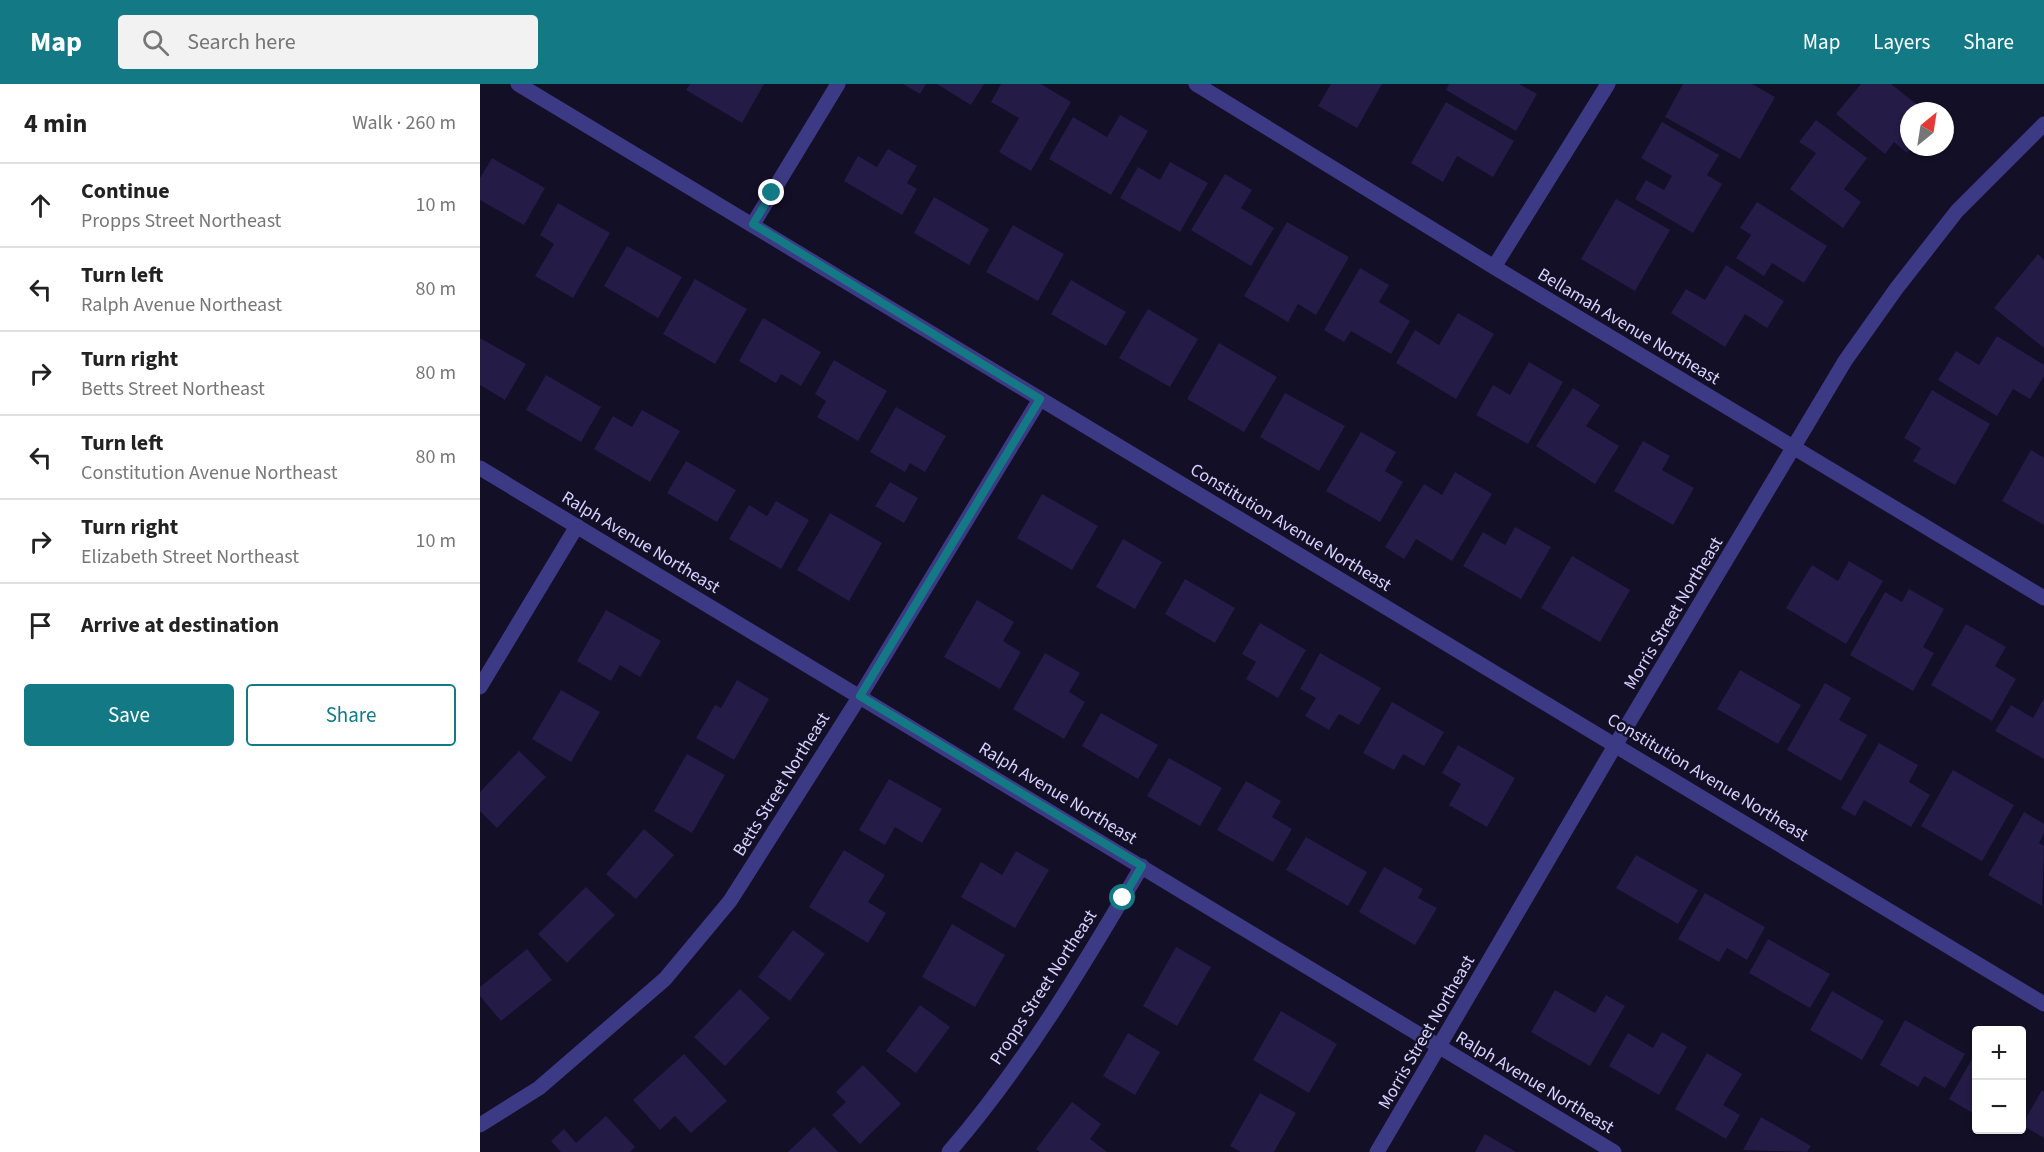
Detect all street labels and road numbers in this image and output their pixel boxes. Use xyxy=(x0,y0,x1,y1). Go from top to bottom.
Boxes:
street label: Bellamah Avenue Northeast xyxy=(1533,262,1725,391)
street label: Constitution Avenue Northeast xyxy=(1185,457,1396,598)
street label: Ralph Avenue Northeast xyxy=(557,485,725,600)
street label: Morris Street Northeast xyxy=(1618,532,1729,694)
street label: Constitution Avenue Northeast xyxy=(1602,707,1813,848)
street label: Betts Street Northeast xyxy=(727,708,836,861)
street label: Ralph Avenue Northeast xyxy=(974,736,1142,851)
street label: Propps Street Northeast xyxy=(984,905,1103,1070)
street label: Morris Street Northeast xyxy=(1372,951,1481,1114)
street label: Ralph Avenue Northeast xyxy=(1451,1025,1619,1140)

